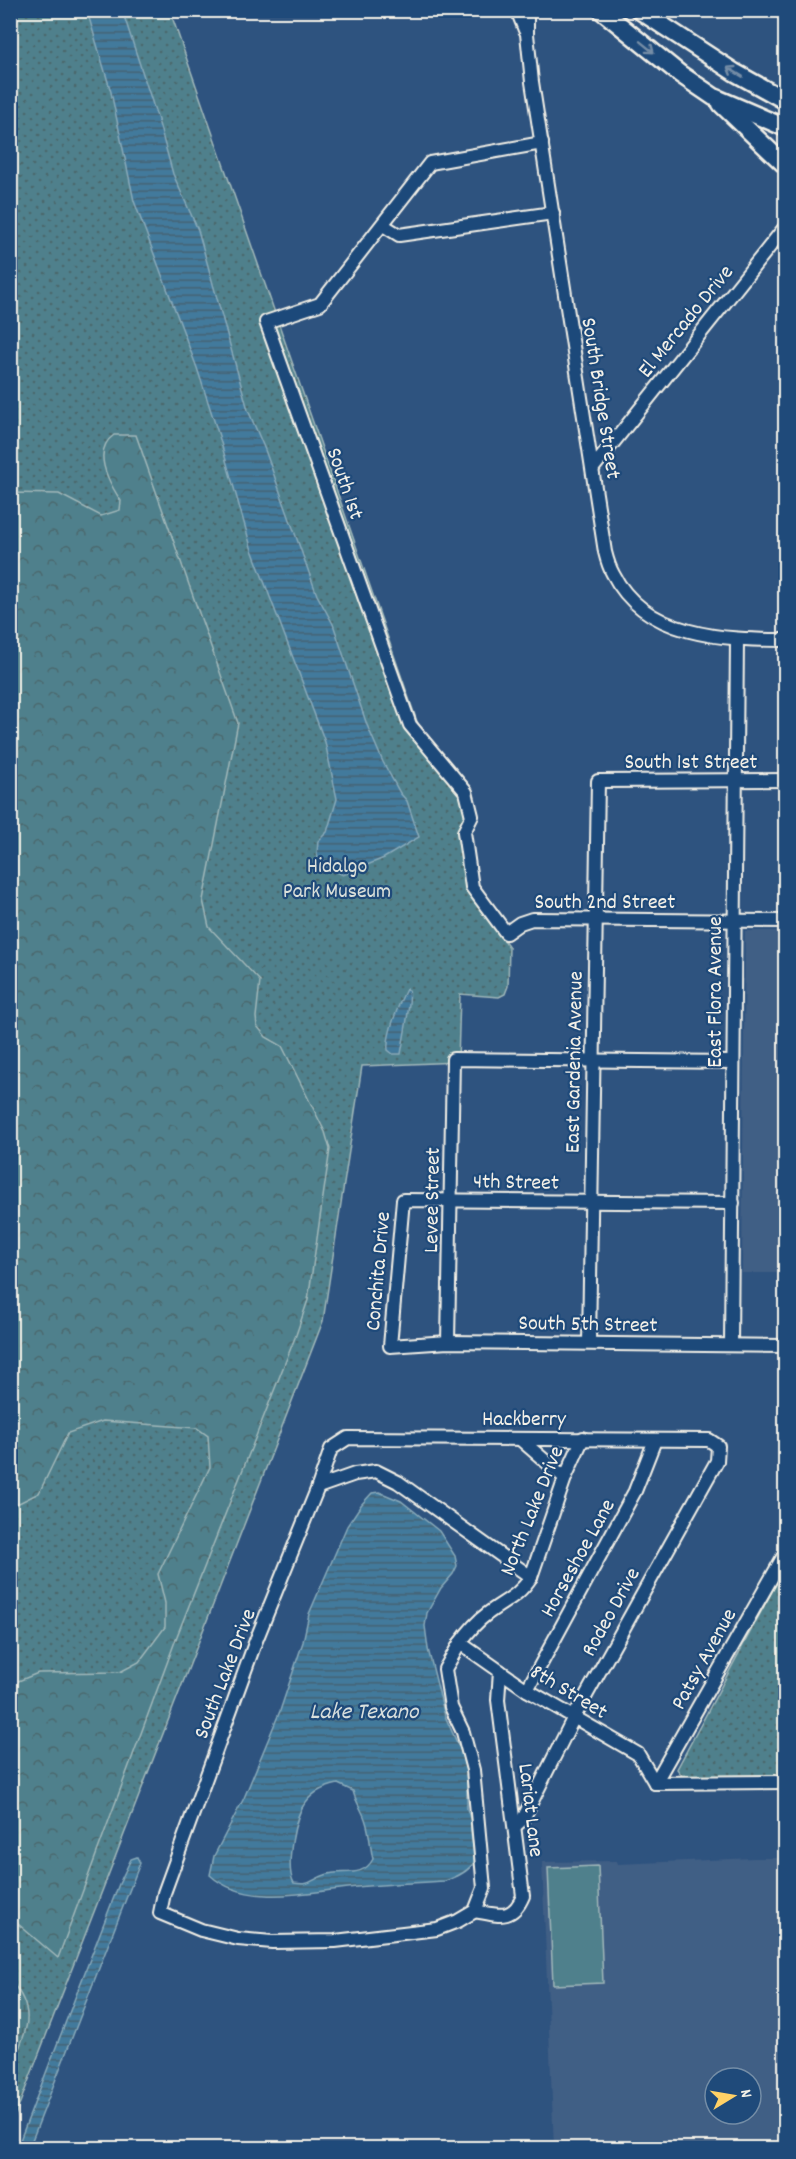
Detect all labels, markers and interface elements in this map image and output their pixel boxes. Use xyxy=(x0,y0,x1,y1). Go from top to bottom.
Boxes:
one-way arrow xyxy=(638,41,654,54)
one-way arrow xyxy=(727,66,744,78)
street label: El Mercado Drive xyxy=(631,259,742,385)
street label: South Bridge Street xyxy=(571,316,628,481)
street label: South 1st xyxy=(317,444,370,524)
street label: South 1st Street xyxy=(625,748,757,779)
park label: Hidalgo Park Museum xyxy=(283,852,391,908)
street label: South 2nd Street xyxy=(535,888,675,919)
street label: East Flora Avenue xyxy=(701,916,732,1068)
street label: East Gardenia Avenue xyxy=(558,971,593,1153)
street label: Levee Street xyxy=(417,1147,450,1253)
street label: 4th Street xyxy=(473,1167,559,1200)
street label: Conchita Drive xyxy=(359,1210,400,1332)
street label: South 5th Street xyxy=(518,1309,658,1342)
street label: Hackberry xyxy=(482,1405,567,1436)
street label: North Lake Drive xyxy=(493,1442,573,1581)
street label: Horseshoe Lane xyxy=(534,1494,624,1624)
street label: Rodeo Drive xyxy=(575,1562,649,1663)
street label: Patsy Avenue xyxy=(664,1603,746,1716)
street label: South Lake Drive xyxy=(187,1604,265,1744)
street label: 8th Street xyxy=(524,1658,613,1728)
water label: Lake Texano xyxy=(309,1696,420,1730)
street label: Lariat Lane xyxy=(508,1762,551,1859)
north arrow xyxy=(703,2066,763,2126)
text: N xyxy=(733,2088,757,2100)

